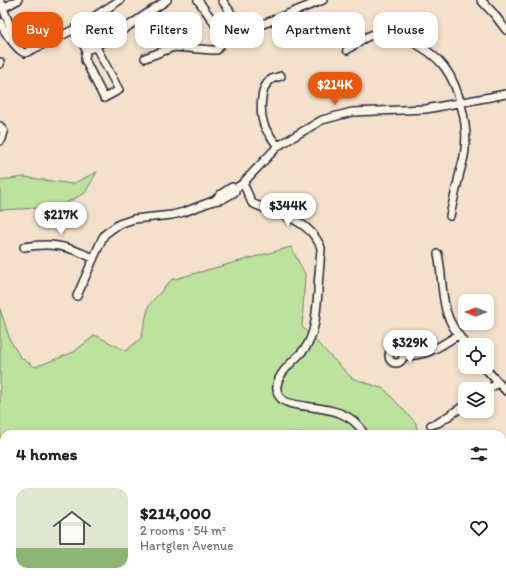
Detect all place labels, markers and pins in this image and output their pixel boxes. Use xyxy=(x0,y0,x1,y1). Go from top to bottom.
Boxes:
pin: $214K xyxy=(307,72,363,106)
pin: $344K xyxy=(260,193,316,227)
pin: $217K xyxy=(33,202,89,236)
pin: $329K xyxy=(382,330,438,364)

